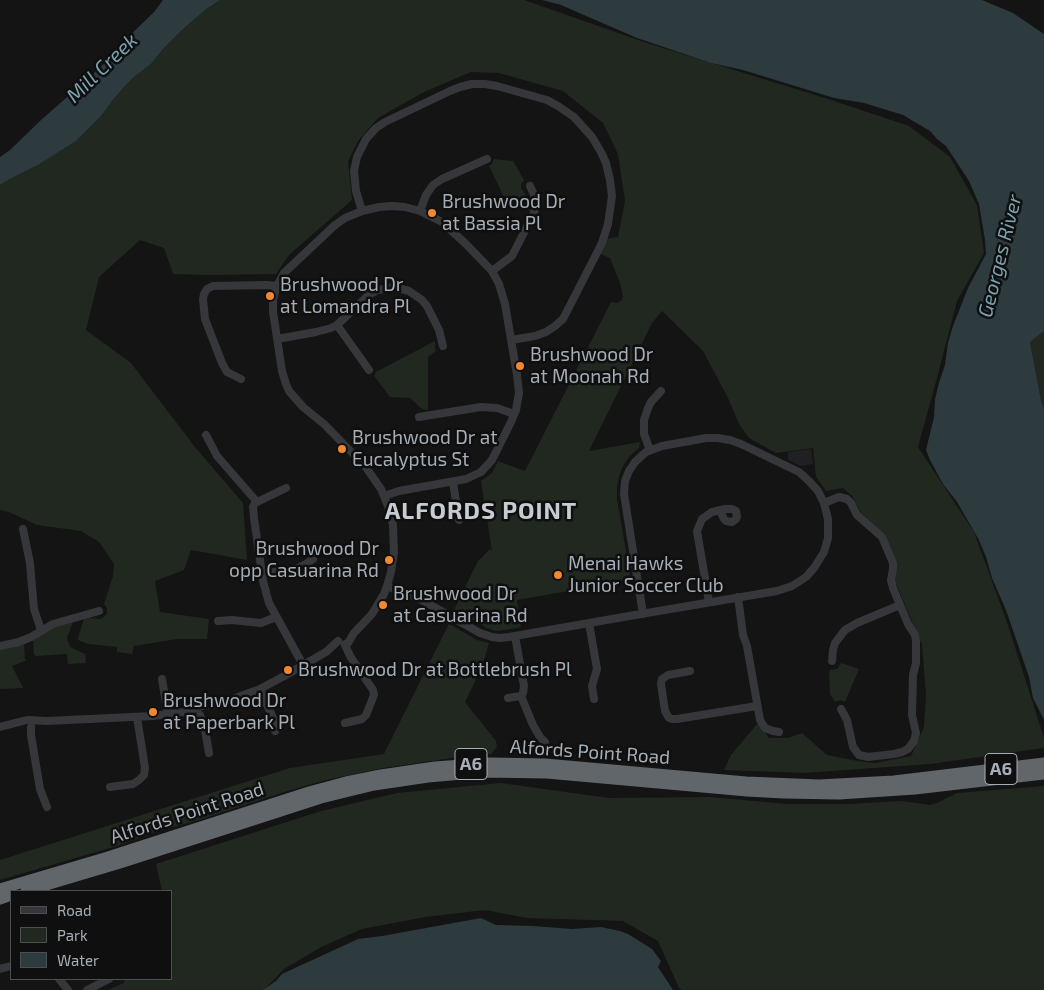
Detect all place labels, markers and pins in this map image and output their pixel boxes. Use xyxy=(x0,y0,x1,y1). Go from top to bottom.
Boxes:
place label: Brushwood Dr at Bassia Pl xyxy=(442,191,565,235)
marker: Brushwood Dr at Bassia Pl xyxy=(426,207,438,219)
place label: Brushwood Dr at Lomandra Pl xyxy=(280,274,411,318)
marker: Brushwood Dr at Lomandra Pl xyxy=(264,290,276,302)
place label: Brushwood Dr at Moonah Rd xyxy=(530,344,653,388)
marker: Brushwood Dr at Moonah Rd xyxy=(514,360,526,372)
place label: Brushwood Dr at Eucalyptus St xyxy=(352,427,497,471)
marker: Brushwood Dr at Eucalyptus St xyxy=(336,443,348,455)
place label: Brushwood Dr opp Casuarina Rd xyxy=(229,538,379,582)
place label: Menai Hawks Junior Soccer Club xyxy=(568,553,724,597)
marker: Brushwood Dr opp Casuarina Rd xyxy=(383,554,395,566)
marker: Menai Hawks Junior Soccer Club xyxy=(552,569,564,581)
place label: Brushwood Dr at Casuarina Rd xyxy=(393,583,528,627)
marker: Brushwood Dr at Casuarina Rd xyxy=(377,599,389,611)
place label: Brushwood Dr at Bottlebrush Pl xyxy=(298,659,572,681)
marker: Brushwood Dr at Bottlebrush Pl xyxy=(282,664,294,676)
place label: Brushwood Dr at Paperbark Pl xyxy=(163,690,295,734)
marker: Brushwood Dr at Paperbark Pl xyxy=(147,706,159,718)

